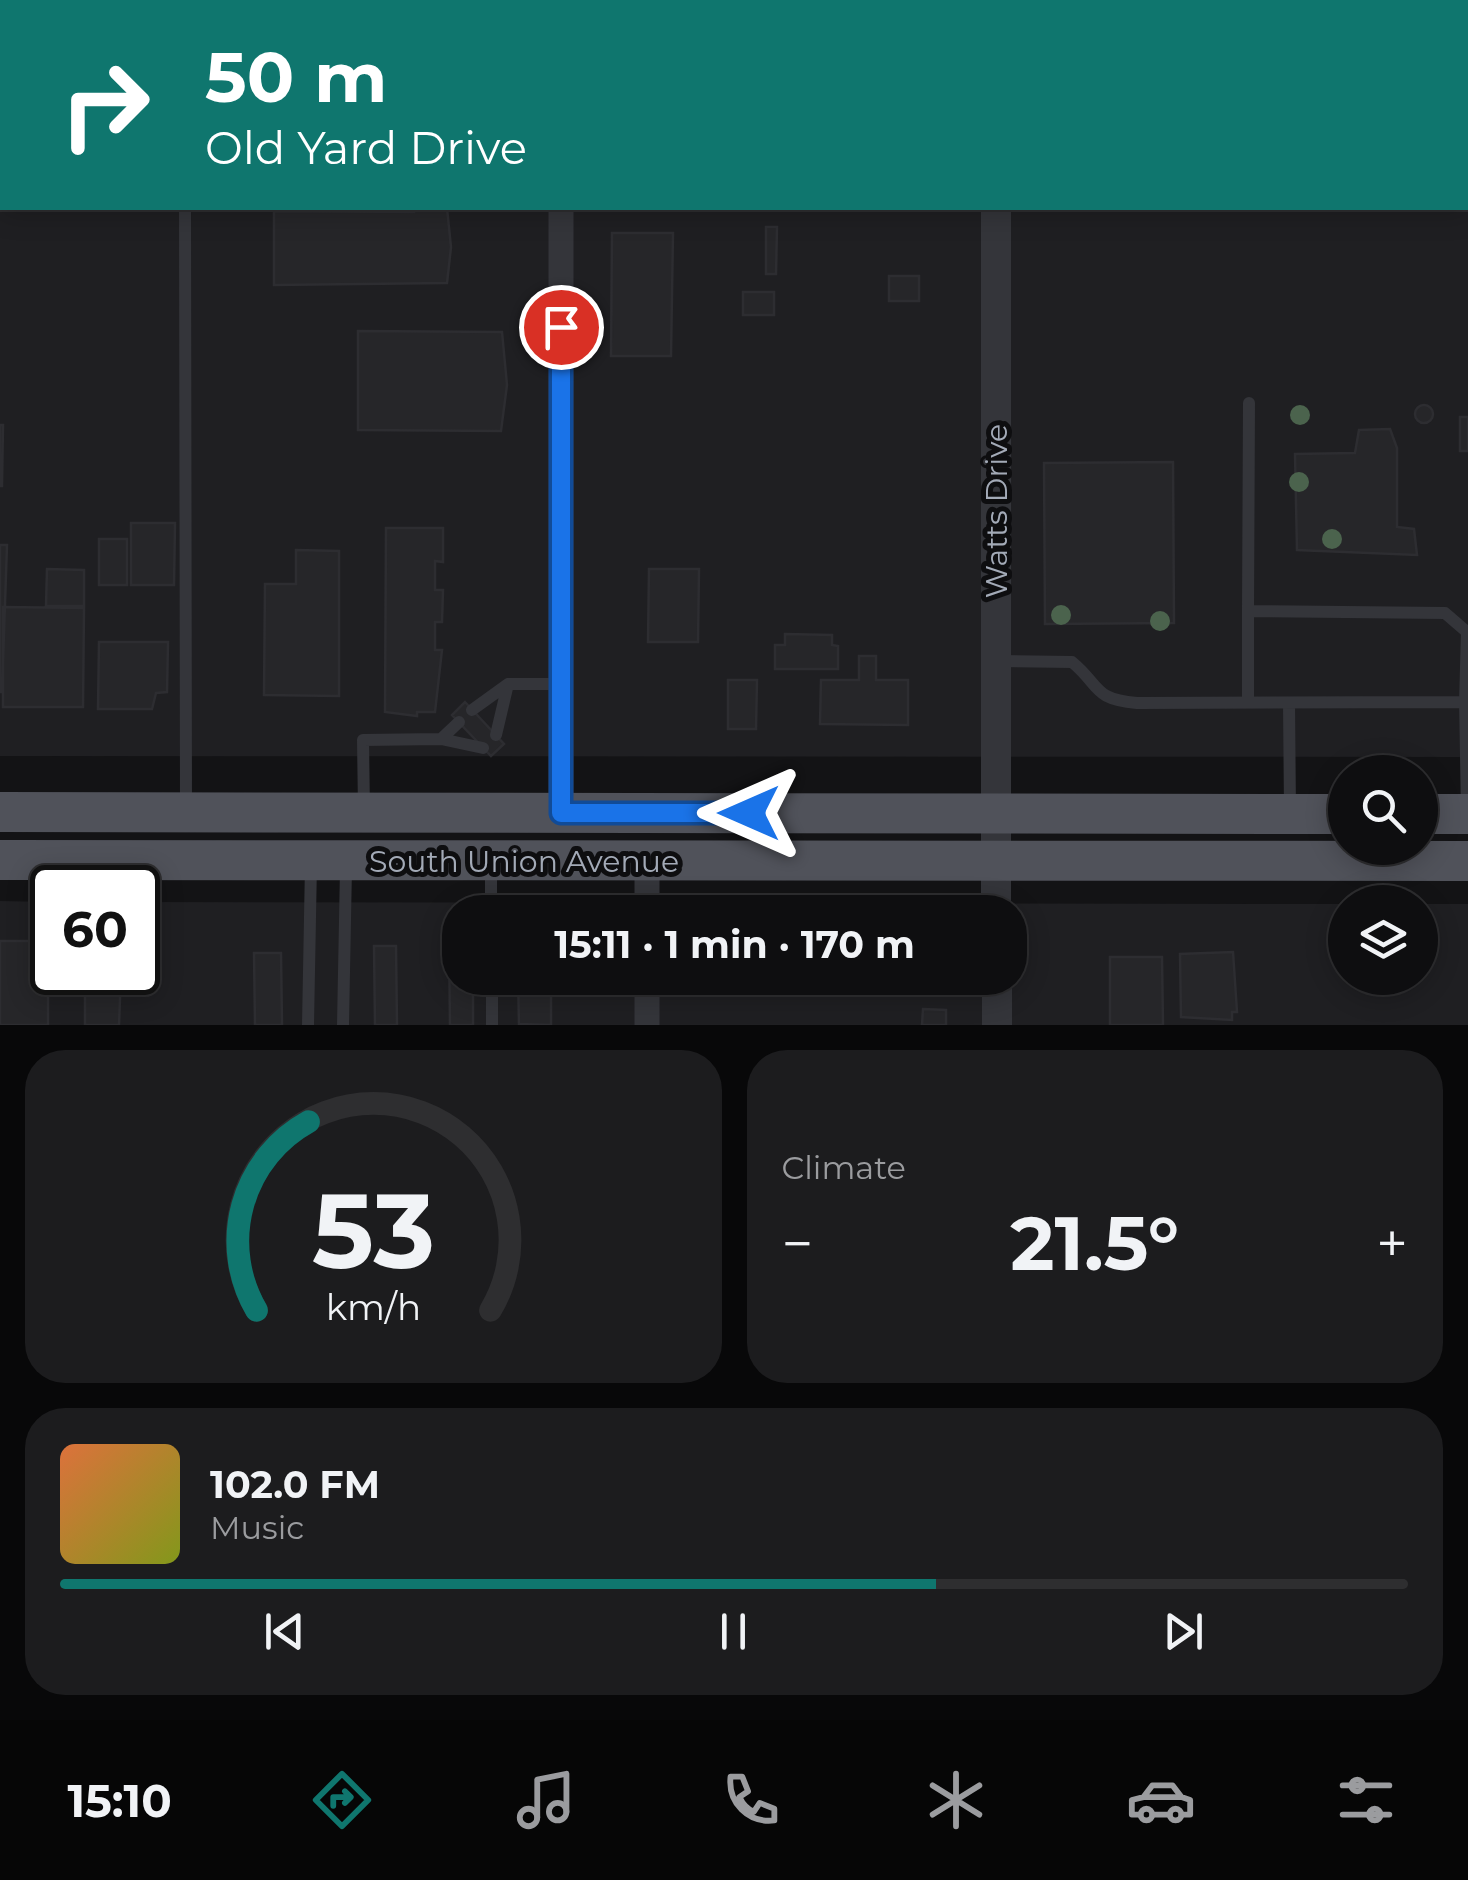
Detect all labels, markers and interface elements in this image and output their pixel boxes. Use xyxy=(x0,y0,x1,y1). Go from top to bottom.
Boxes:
text: 50 m xyxy=(205,34,387,120)
icon: right xyxy=(40,40,170,170)
text: Old Yard Drive xyxy=(205,120,527,175)
pin xyxy=(519,285,604,370)
icon: arrive xyxy=(534,300,589,355)
street label: Watts Drive xyxy=(978,424,1015,598)
map controls xyxy=(1328,755,1438,995)
button: search xyxy=(1328,755,1438,865)
position arrow xyxy=(697,761,801,865)
street label: South Union Avenue xyxy=(369,843,679,880)
speed limit sign: 60 xyxy=(30,865,160,995)
button: layers xyxy=(1328,885,1438,995)
text: 15:11 · 1 min · 170 m xyxy=(554,921,915,968)
text: Climate xyxy=(782,1148,906,1187)
text: 53 xyxy=(312,1167,435,1294)
text: 21.5° xyxy=(1010,1197,1179,1289)
text: − xyxy=(782,1210,813,1277)
text: + xyxy=(1376,1210,1408,1277)
text: km/h xyxy=(326,1285,421,1329)
text: 102.0 FM xyxy=(210,1461,380,1508)
text: Music xyxy=(210,1508,304,1547)
icon: previous xyxy=(257,1604,312,1659)
icon: pause xyxy=(706,1604,761,1659)
icon: next xyxy=(1156,1604,1211,1659)
icon: directions xyxy=(307,1765,377,1835)
icon: music xyxy=(511,1765,581,1835)
icon: phone xyxy=(716,1765,786,1835)
icon: climate xyxy=(921,1765,991,1835)
icon: car xyxy=(1126,1765,1196,1835)
icon: filters xyxy=(1331,1765,1401,1835)
text: 15:10 xyxy=(67,1773,172,1828)

